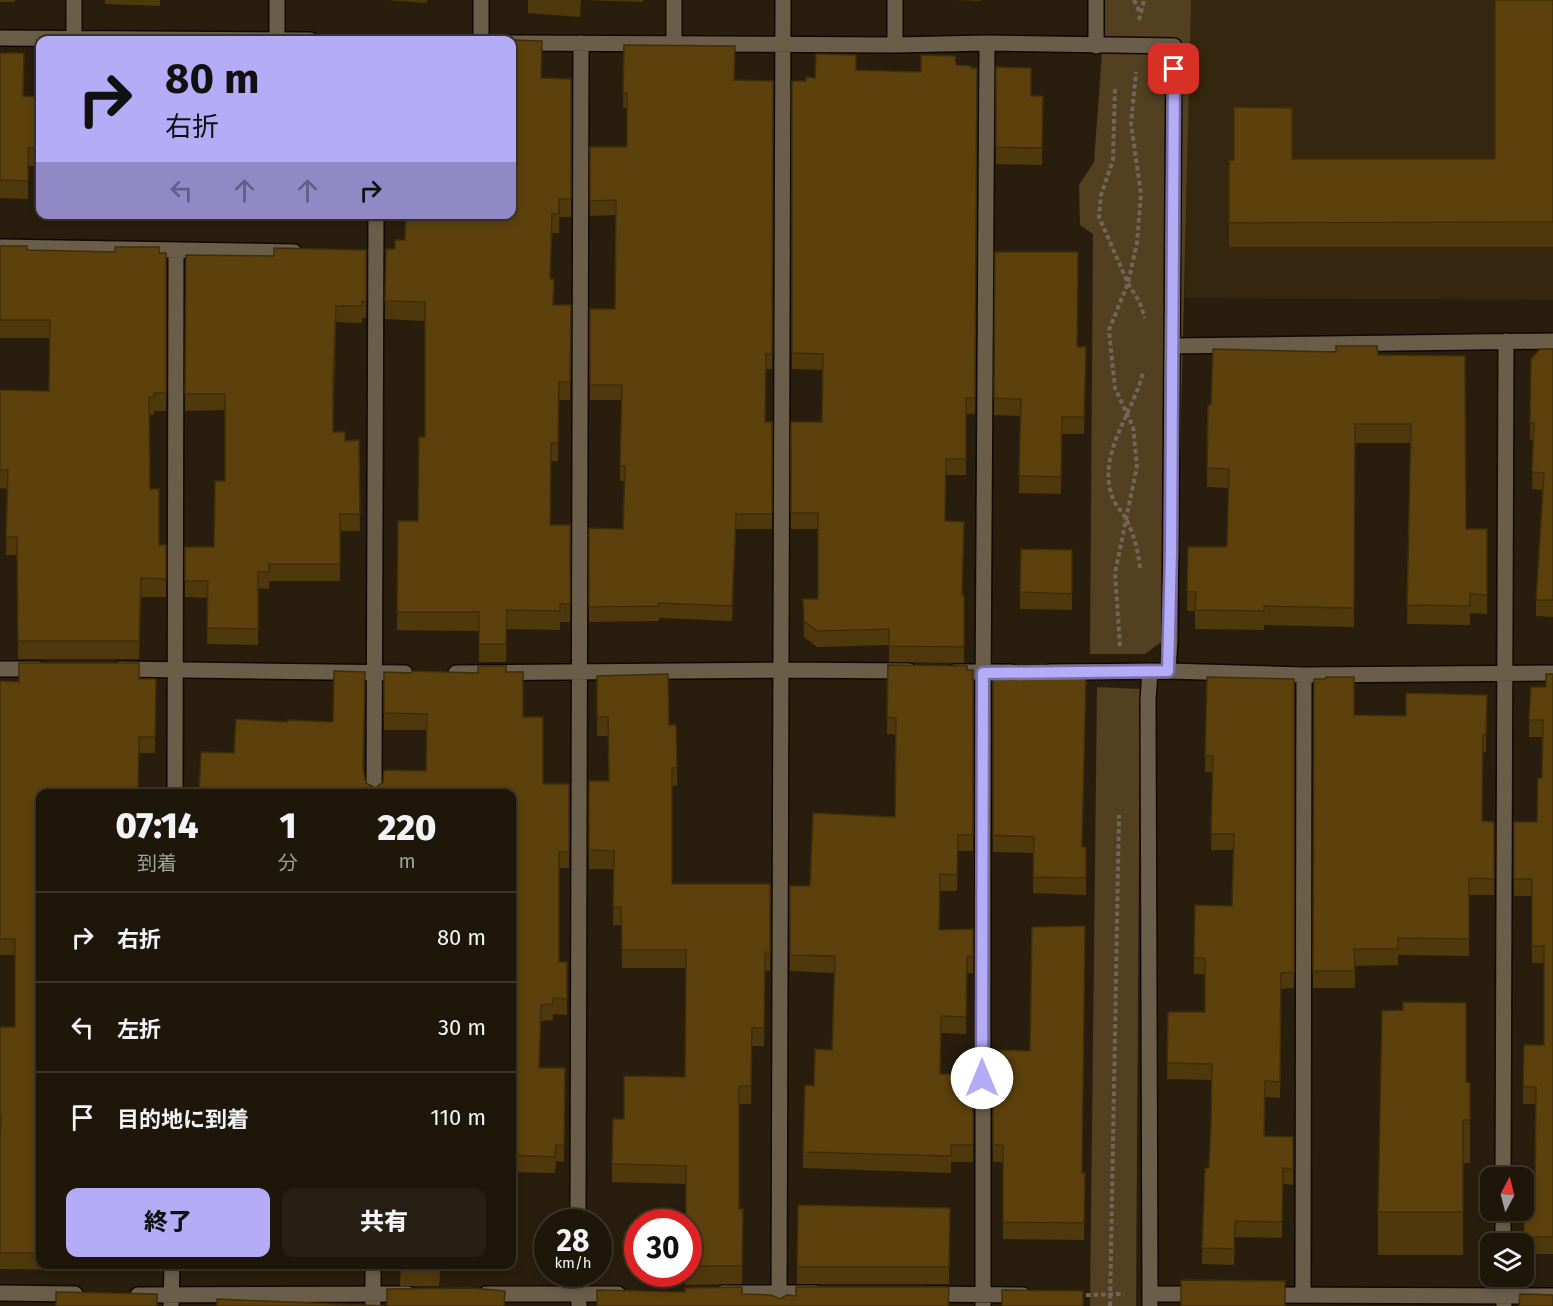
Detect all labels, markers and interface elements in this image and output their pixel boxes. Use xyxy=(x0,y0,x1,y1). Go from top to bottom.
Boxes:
pin xyxy=(1148,43,1199,94)
icon: arrive xyxy=(1157,52,1190,85)
text: 80 m xyxy=(165,54,259,104)
icon: right xyxy=(66,60,144,138)
text: 右折 xyxy=(165,111,219,143)
icon: left xyxy=(165,174,198,207)
icon: ahead xyxy=(228,174,261,207)
icon: ahead xyxy=(291,174,324,207)
icon: right xyxy=(354,174,387,207)
text: 07:14 xyxy=(115,804,198,848)
text: 1 xyxy=(279,804,296,848)
text: 220 xyxy=(377,806,436,850)
text: m xyxy=(398,849,416,873)
text: 到着 xyxy=(137,851,177,875)
text: 分 xyxy=(278,851,298,875)
icon: right xyxy=(66,921,99,954)
text: 80 m xyxy=(437,924,486,951)
text: 右折 xyxy=(117,926,161,953)
icon: left xyxy=(66,1011,99,1044)
text: 30 m xyxy=(438,1014,486,1041)
text: 左折 xyxy=(117,1016,161,1043)
position arrow xyxy=(950,1046,1014,1110)
icon: arrive xyxy=(66,1101,99,1134)
text: 110 m xyxy=(430,1104,486,1131)
text: 目的地に到着 xyxy=(117,1106,249,1133)
north arrow xyxy=(1480,1167,1534,1221)
map controls xyxy=(1480,1167,1534,1287)
button: 終了 xyxy=(66,1188,270,1257)
button: 共有 xyxy=(282,1188,486,1257)
speed limit sign: 30 xyxy=(624,1209,702,1287)
text: 28 xyxy=(557,1223,589,1259)
button: layers xyxy=(1480,1233,1534,1287)
text: km/h xyxy=(554,1254,592,1272)

